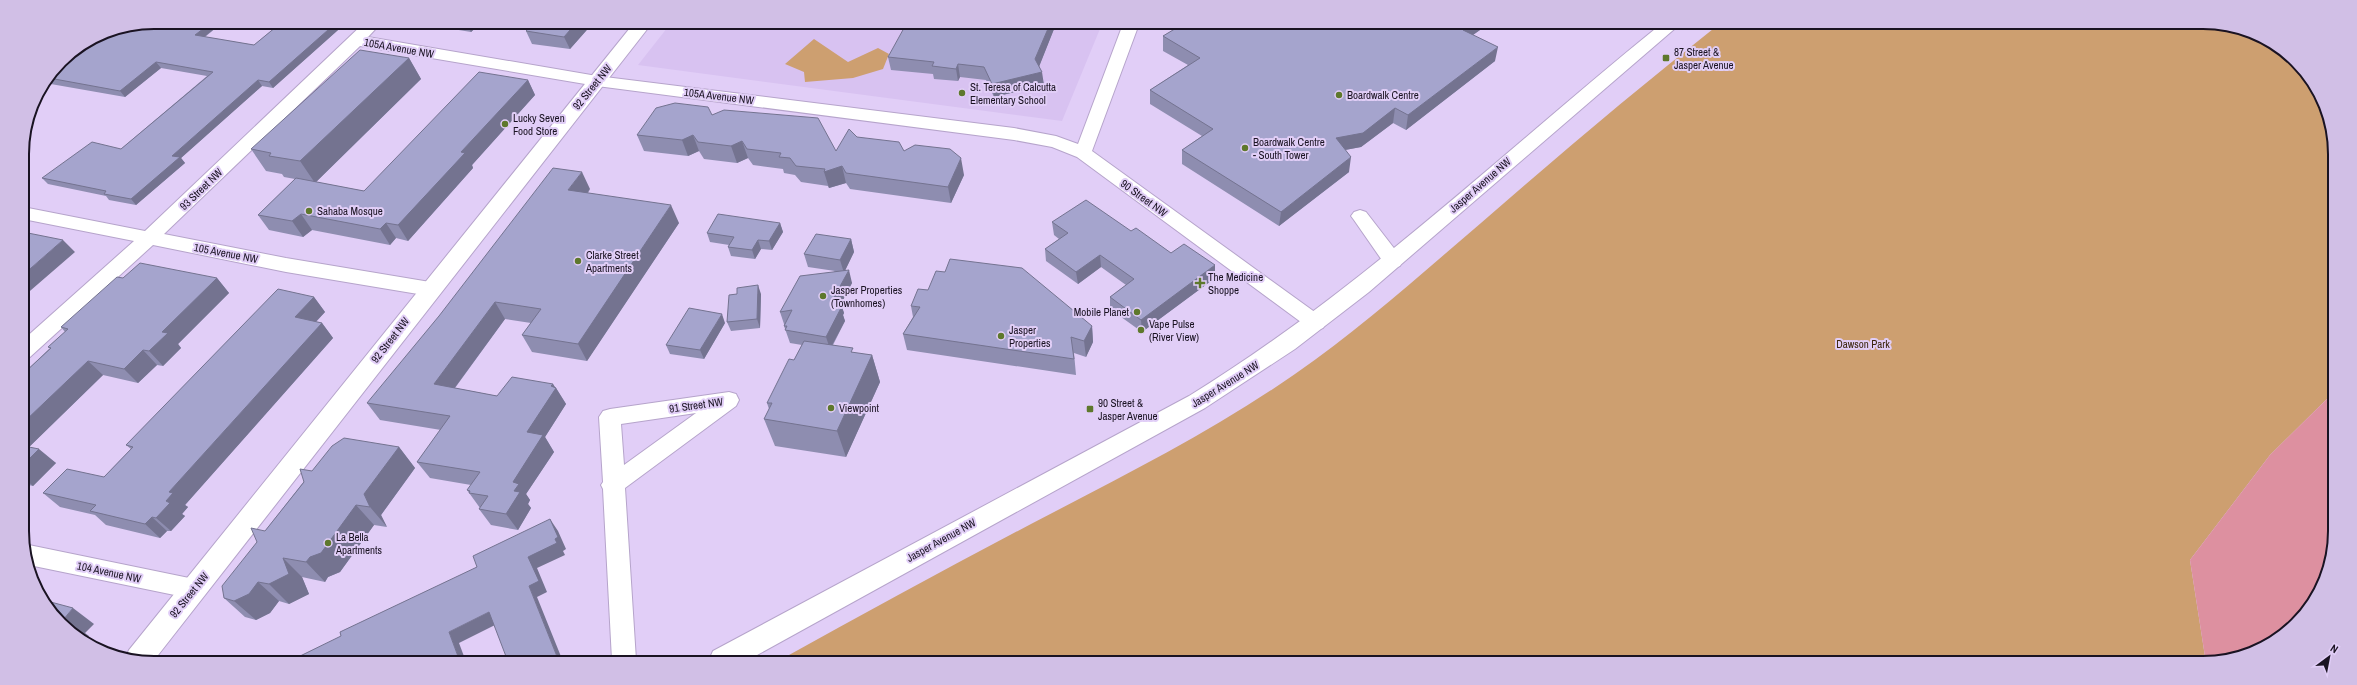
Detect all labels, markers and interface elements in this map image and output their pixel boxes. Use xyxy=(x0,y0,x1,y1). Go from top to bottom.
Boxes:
street label: 105A Avenue NW xyxy=(363,35,435,61)
place label: 87 Street & Jasper Avenue xyxy=(1674,45,1734,72)
marker: 87 Street & Jasper Avenue xyxy=(1661,53,1671,63)
street label: 92 Street NW xyxy=(570,61,615,112)
place label: St. Teresa of Calcutta Elementary School xyxy=(970,80,1056,107)
street label: 105A Avenue NW xyxy=(683,85,755,107)
marker: St. Teresa of Calcutta Elementary School xyxy=(957,88,967,98)
place label: Boardwalk Centre xyxy=(1347,88,1419,102)
marker: Boardwalk Centre xyxy=(1334,90,1344,100)
place label: Lucky Seven Food Store xyxy=(513,111,565,138)
marker: Lucky Seven Food Store xyxy=(500,119,510,129)
place label: Boardwalk Centre - South Tower xyxy=(1253,135,1325,162)
marker: Boardwalk Centre - South Tower xyxy=(1240,143,1250,153)
street label: Jasper Avenue NW xyxy=(1446,154,1514,216)
street label: 93 Street NW xyxy=(177,165,226,213)
street label: 90 Street NW xyxy=(1118,176,1170,220)
place label: Sahaba Mosque xyxy=(317,204,383,218)
marker: Sahaba Mosque xyxy=(304,206,314,216)
street label: 105 Avenue NW xyxy=(193,240,260,266)
place label: Clarke Street Apartments xyxy=(585,248,639,275)
marker: Clarke Street Apartments xyxy=(573,256,583,266)
place label: The Medicine Shoppe xyxy=(1208,270,1263,297)
marker: The Medicine Shoppe xyxy=(1195,278,1205,288)
place label: Jasper Properties (Townhomes) xyxy=(831,283,903,310)
marker: Jasper Properties (Townhomes) xyxy=(818,291,828,301)
place label: Mobile Planet xyxy=(1074,305,1129,319)
marker: Mobile Planet xyxy=(1132,307,1142,317)
street label: 92 Street NW xyxy=(368,314,412,366)
place label: Vape Pulse (River View) xyxy=(1149,317,1199,344)
place label: Jasper Properties xyxy=(1009,323,1051,350)
marker: Vape Pulse (River View) xyxy=(1136,325,1146,335)
marker: Jasper Properties xyxy=(996,331,1006,341)
park label: Dawson Park xyxy=(1836,337,1890,351)
street label: Jasper Avenue NW xyxy=(1189,357,1262,410)
street label: 91 Street NW xyxy=(668,394,724,416)
place label: 90 Street & Jasper Avenue xyxy=(1098,396,1158,423)
place label: Viewpoint xyxy=(839,401,879,415)
marker: Viewpoint xyxy=(826,403,836,413)
marker: 90 Street & Jasper Avenue xyxy=(1085,404,1095,414)
street label: Jasper Avenue NW xyxy=(904,515,979,565)
place label: La Bella Apartments xyxy=(335,530,383,557)
marker: La Bella Apartments xyxy=(323,538,333,548)
street label: 104 Avenue NW xyxy=(76,558,143,586)
street label: 92 Street NW xyxy=(167,569,212,620)
north arrow xyxy=(2309,637,2349,677)
text: N xyxy=(2328,641,2341,656)

